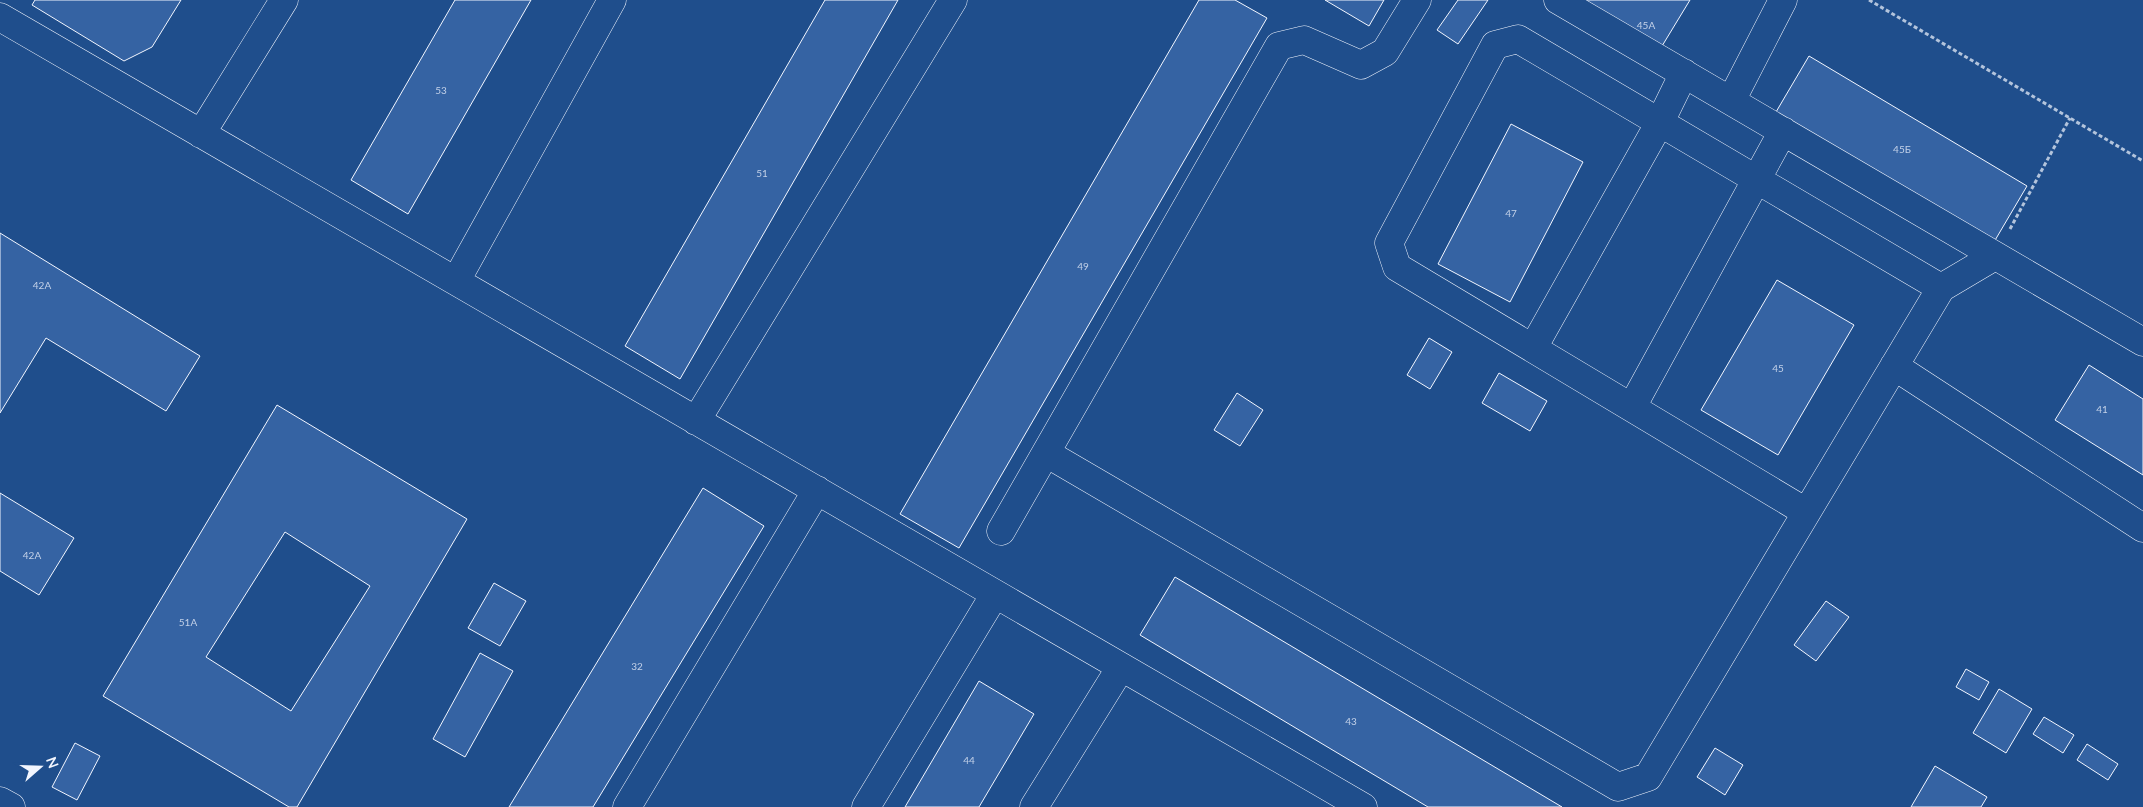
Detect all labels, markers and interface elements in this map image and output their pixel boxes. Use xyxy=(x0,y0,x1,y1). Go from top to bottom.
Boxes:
house number: 45А xyxy=(1637,19,1655,31)
house number: 53 xyxy=(435,84,447,96)
house number: 45Б xyxy=(1893,143,1911,155)
house number: 51 xyxy=(756,167,768,179)
house number: 47 xyxy=(1505,207,1517,219)
house number: 49 xyxy=(1077,260,1089,272)
house number: 42А xyxy=(33,279,51,291)
house number: 45 xyxy=(1772,362,1784,374)
house number: 41 xyxy=(2096,403,2108,415)
house number: 42А xyxy=(23,549,41,561)
house number: 51А xyxy=(179,616,197,628)
house number: 32 xyxy=(631,660,643,672)
house number: 43 xyxy=(1345,715,1357,727)
north arrow xyxy=(15,742,65,792)
text: N xyxy=(43,754,63,770)
house number: 44 xyxy=(963,754,975,766)

